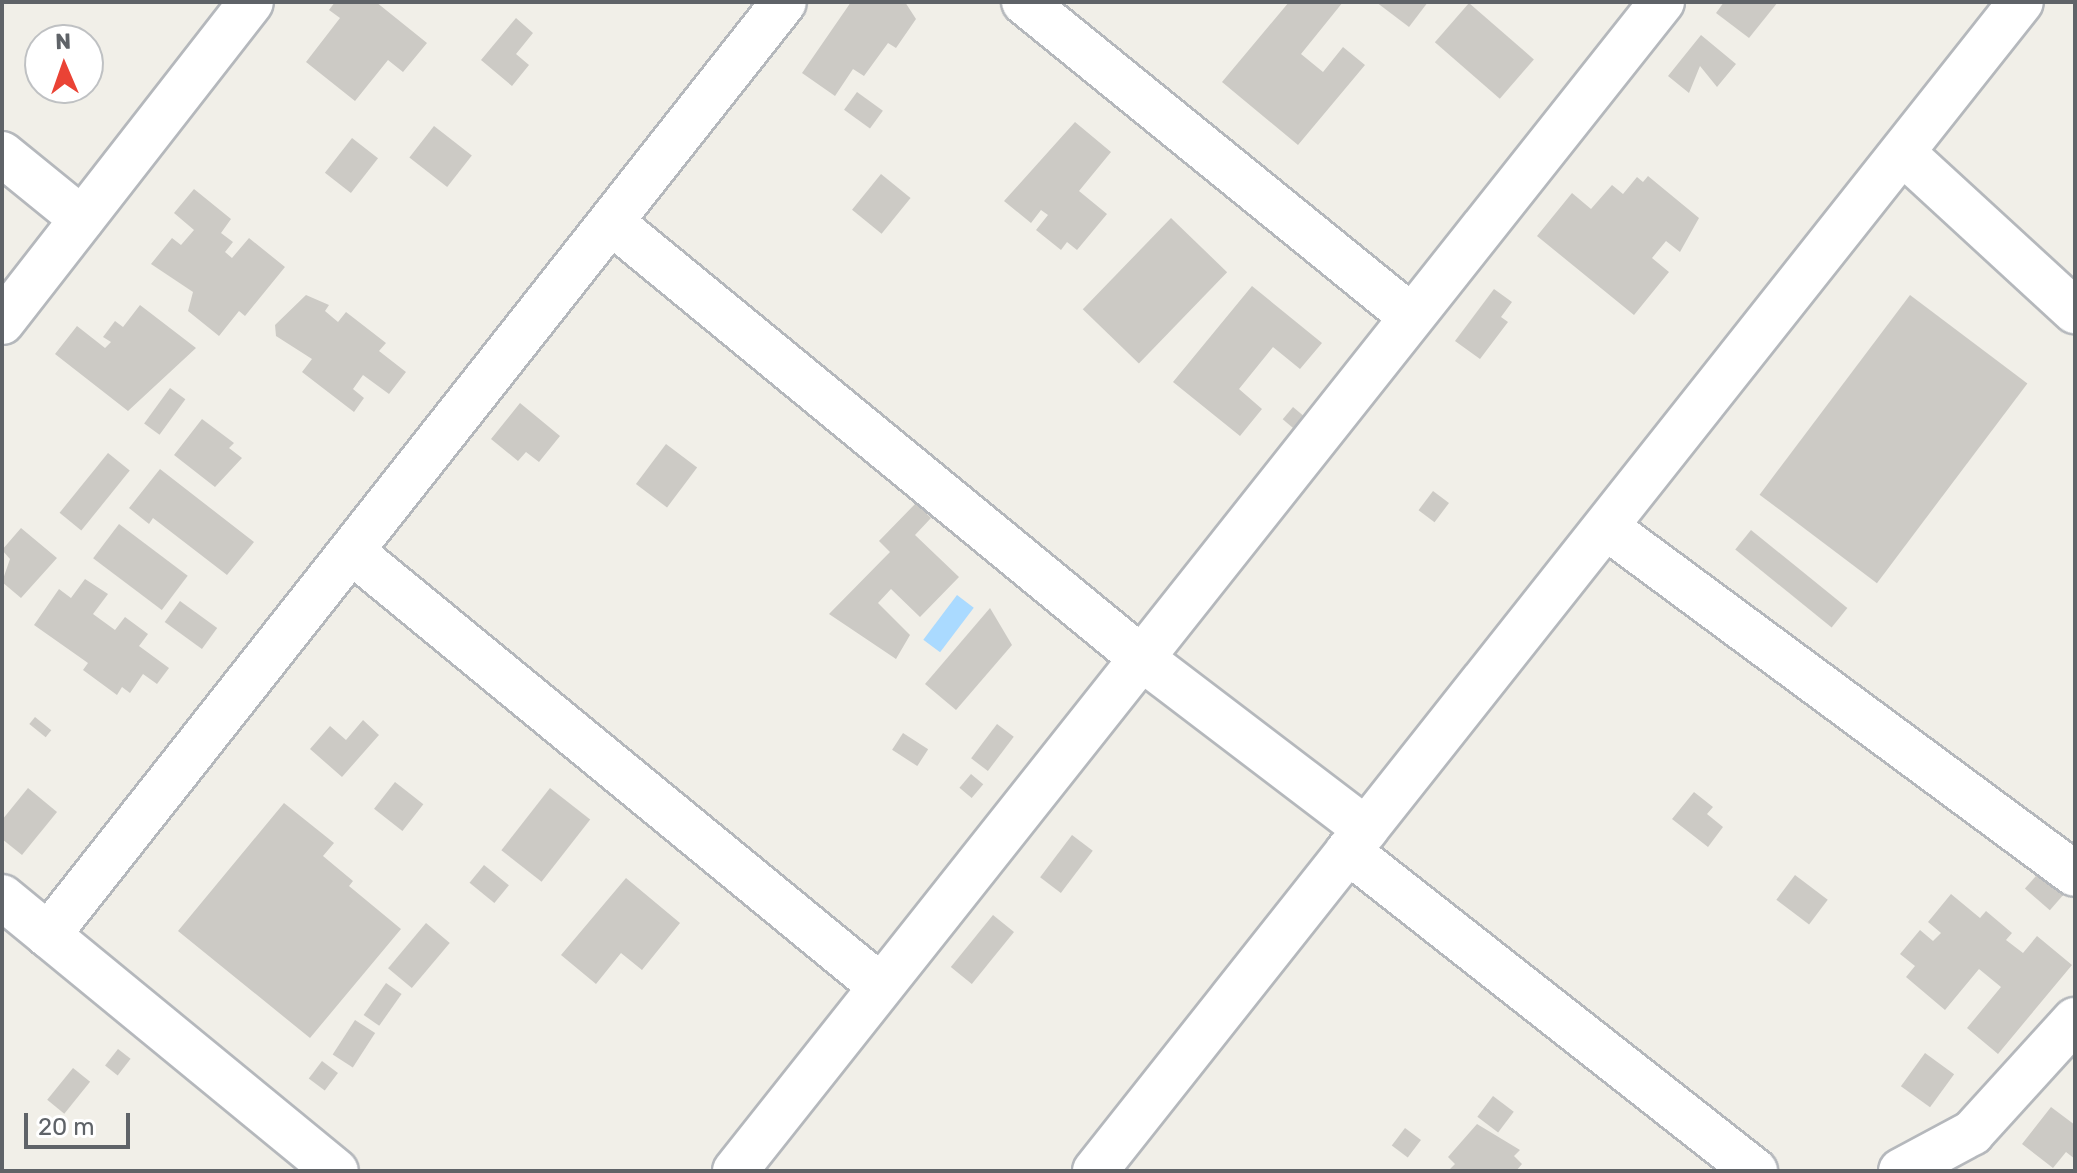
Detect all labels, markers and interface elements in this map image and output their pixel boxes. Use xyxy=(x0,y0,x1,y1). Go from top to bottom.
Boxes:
north arrow xyxy=(24,24,104,104)
text: N xyxy=(55,28,72,55)
scale bar xyxy=(28,1097,134,1147)
text: 20 m xyxy=(38,1113,95,1141)

